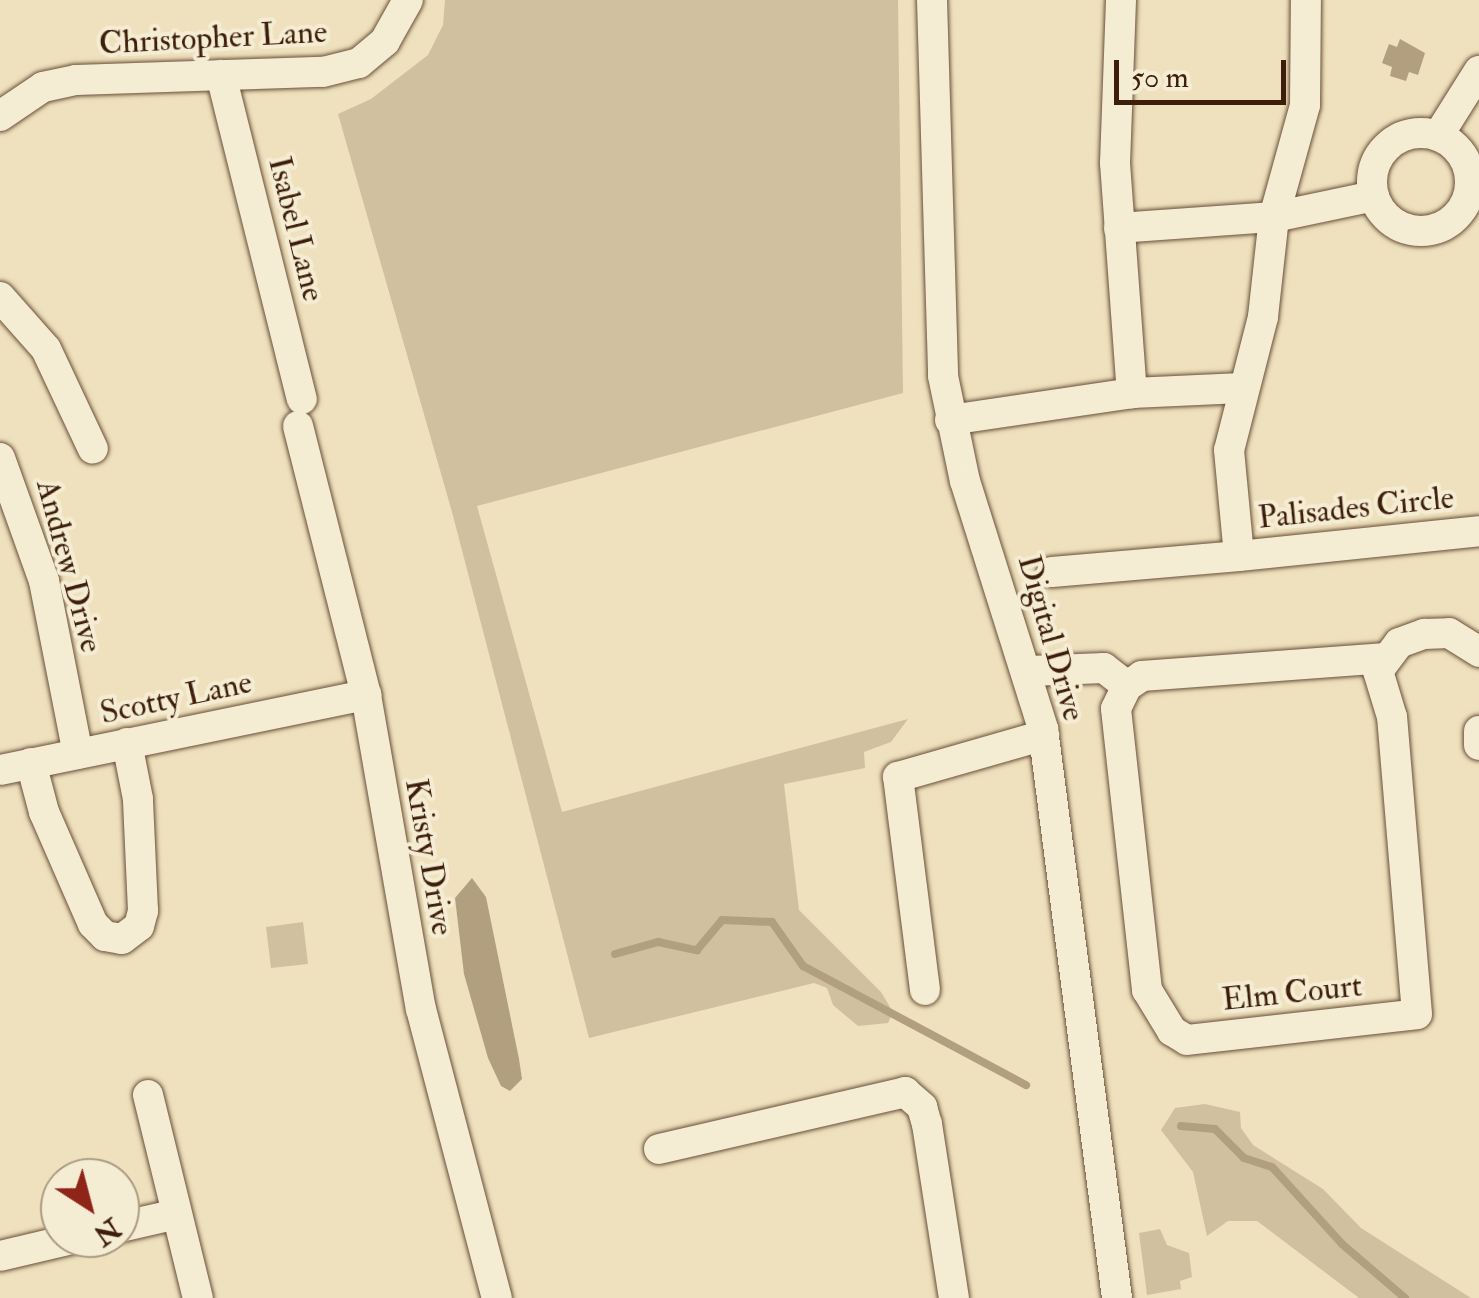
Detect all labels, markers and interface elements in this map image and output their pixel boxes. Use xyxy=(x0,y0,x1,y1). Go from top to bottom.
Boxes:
street label: Christopher Lane xyxy=(98,13,328,63)
scale bar xyxy=(1119,40,1292,102)
text: 50 m xyxy=(1131,59,1189,96)
street label: Isabel Lane xyxy=(260,153,332,305)
street label: Andrew Drive xyxy=(27,475,111,657)
street label: Palisades Circle xyxy=(1256,479,1456,537)
street label: Digital Drive xyxy=(1009,551,1093,725)
street label: Scotty Lane xyxy=(97,663,255,733)
street label: Kristy Drive xyxy=(396,776,462,938)
street label: Elm Court xyxy=(1220,967,1364,1019)
north arrow xyxy=(40,1158,140,1258)
text: N xyxy=(86,1210,127,1253)

